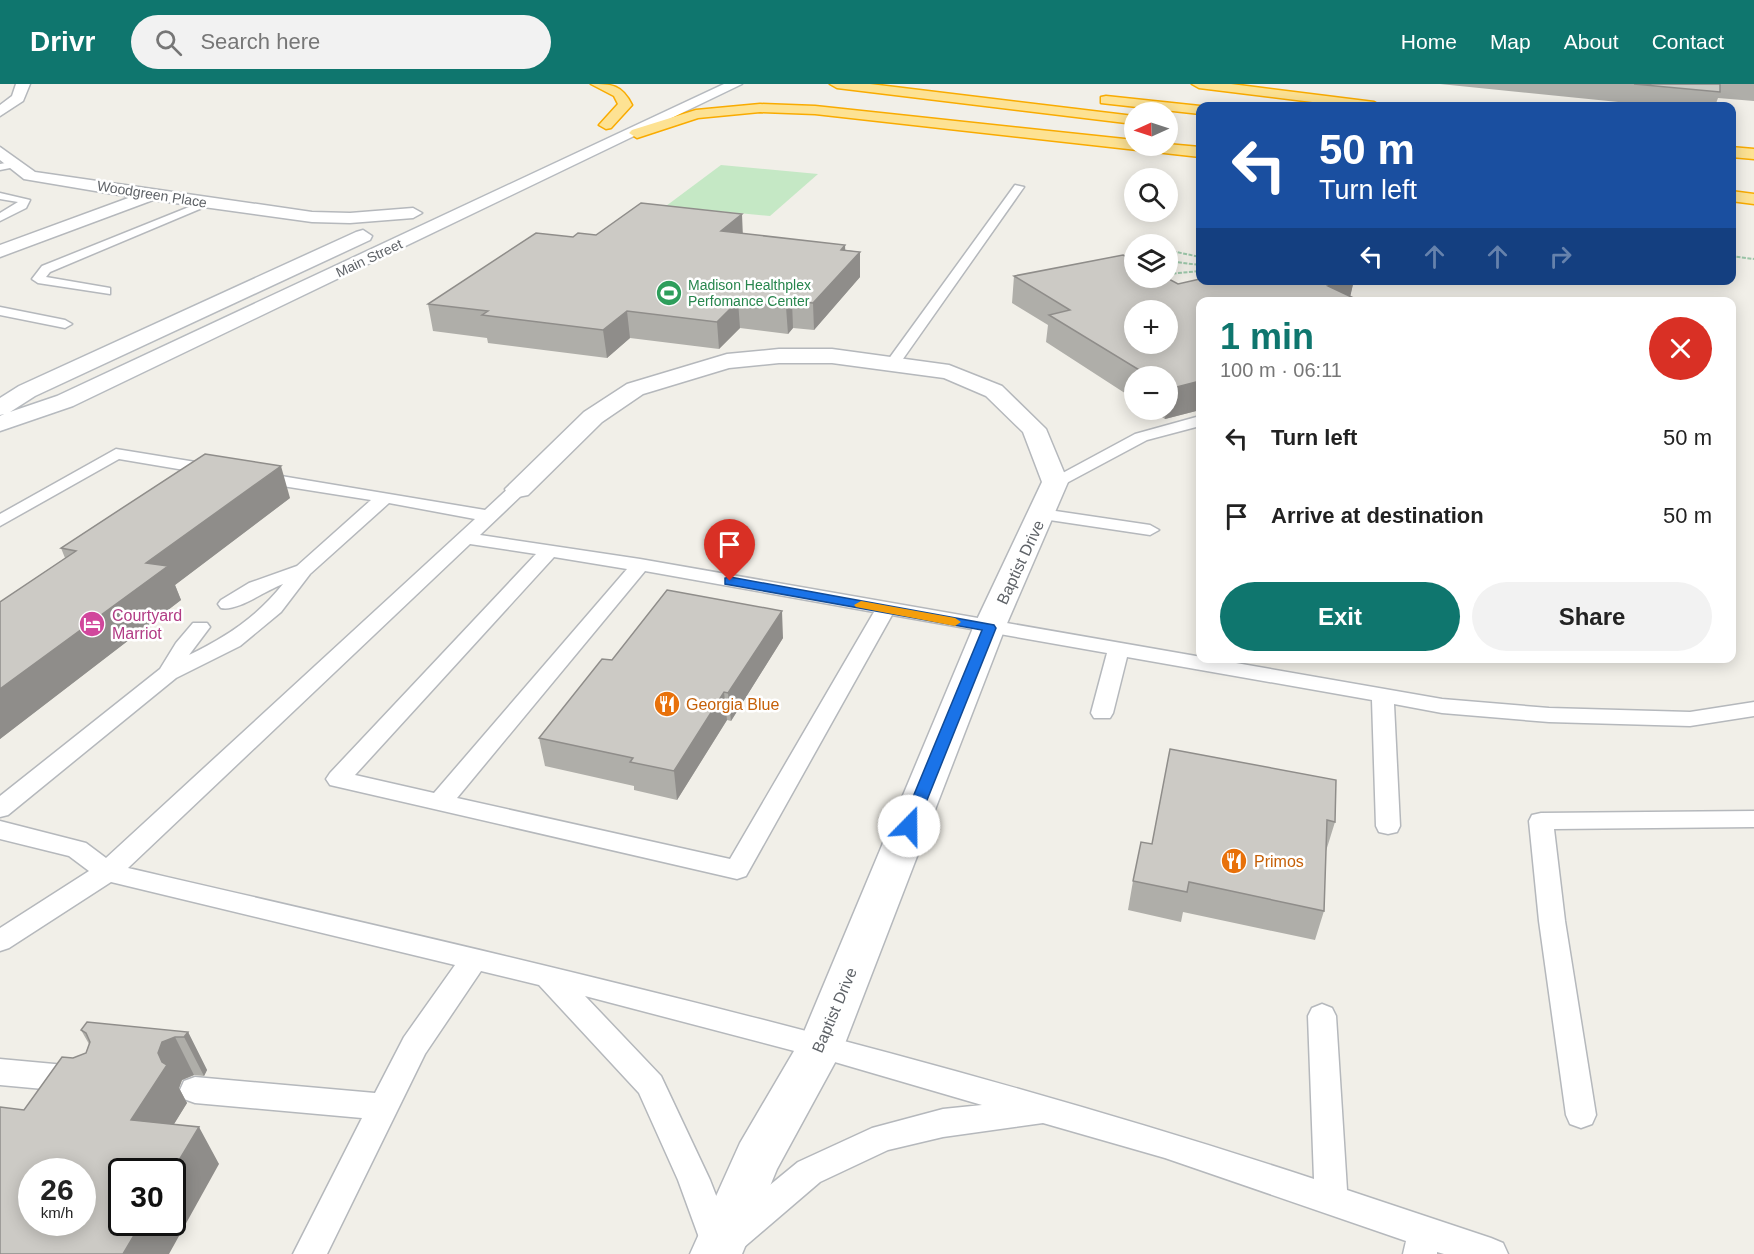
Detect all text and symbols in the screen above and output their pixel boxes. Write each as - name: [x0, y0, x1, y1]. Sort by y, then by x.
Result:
- search box: [131, 15, 551, 69]
- text: Drivr: [30, 26, 95, 57]
- icon: search: [152, 26, 185, 59]
- text: Search here: [200, 29, 320, 54]
- text: Home: [1401, 30, 1457, 53]
- text: Map: [1490, 30, 1531, 53]
- text: About: [1564, 30, 1619, 53]
- text: Contact: [1652, 30, 1724, 53]
- north arrow: [1124, 102, 1178, 156]
- map controls: [1124, 102, 1178, 420]
- icon: left: [1220, 126, 1298, 204]
- text: 50 m: [1319, 126, 1415, 173]
- button: search: [1124, 168, 1178, 222]
- text: Turn left: [1319, 175, 1417, 205]
- street label: Woodgreen Place: [96, 177, 208, 211]
- button: layers: [1124, 234, 1178, 288]
- street label: Main Street: [333, 236, 405, 280]
- icon: left: [1355, 240, 1388, 273]
- icon: ahead: [1418, 240, 1451, 273]
- icon: ahead: [1481, 240, 1514, 273]
- icon: right: [1544, 240, 1577, 273]
- place label: Madison Healthplex Perfomance Center: [688, 277, 811, 309]
- sports icon: Madison Healthplex Perfomance Center: [654, 278, 684, 308]
- button: +: [1124, 300, 1178, 354]
- text: 1 min: [1220, 316, 1314, 357]
- button: close: [1649, 317, 1712, 380]
- text: 100 m · 06:11: [1220, 359, 1342, 381]
- button: −: [1124, 366, 1178, 420]
- icon: left: [1220, 422, 1253, 455]
- text: Turn left: [1271, 425, 1357, 450]
- text: 50 m: [1663, 425, 1712, 450]
- icon: arrive: [1220, 500, 1253, 533]
- text: Arrive at destination: [1271, 503, 1484, 528]
- text: 50 m: [1663, 503, 1712, 528]
- street label: Baptist Drive: [994, 517, 1047, 607]
- pin: [704, 519, 755, 581]
- icon: arrive: [713, 528, 746, 561]
- button: Exit: [1220, 582, 1460, 651]
- button: Share: [1472, 582, 1712, 651]
- place label: Courtyard Marriot: [112, 607, 182, 642]
- hotel icon: Courtyard Marriot: [77, 609, 107, 639]
- restaurant icon: Georgia Blue: [652, 689, 682, 719]
- place label: Georgia Blue: [686, 696, 779, 713]
- position arrow: [877, 794, 941, 858]
- restaurant icon: Primos: [1219, 846, 1249, 876]
- place label: Primos: [1254, 853, 1304, 870]
- street label: Baptist Drive: [809, 965, 860, 1055]
- speed limit sign: 30: [108, 1158, 186, 1236]
- text: 26: [40, 1173, 74, 1206]
- text: km/h: [41, 1204, 73, 1221]

